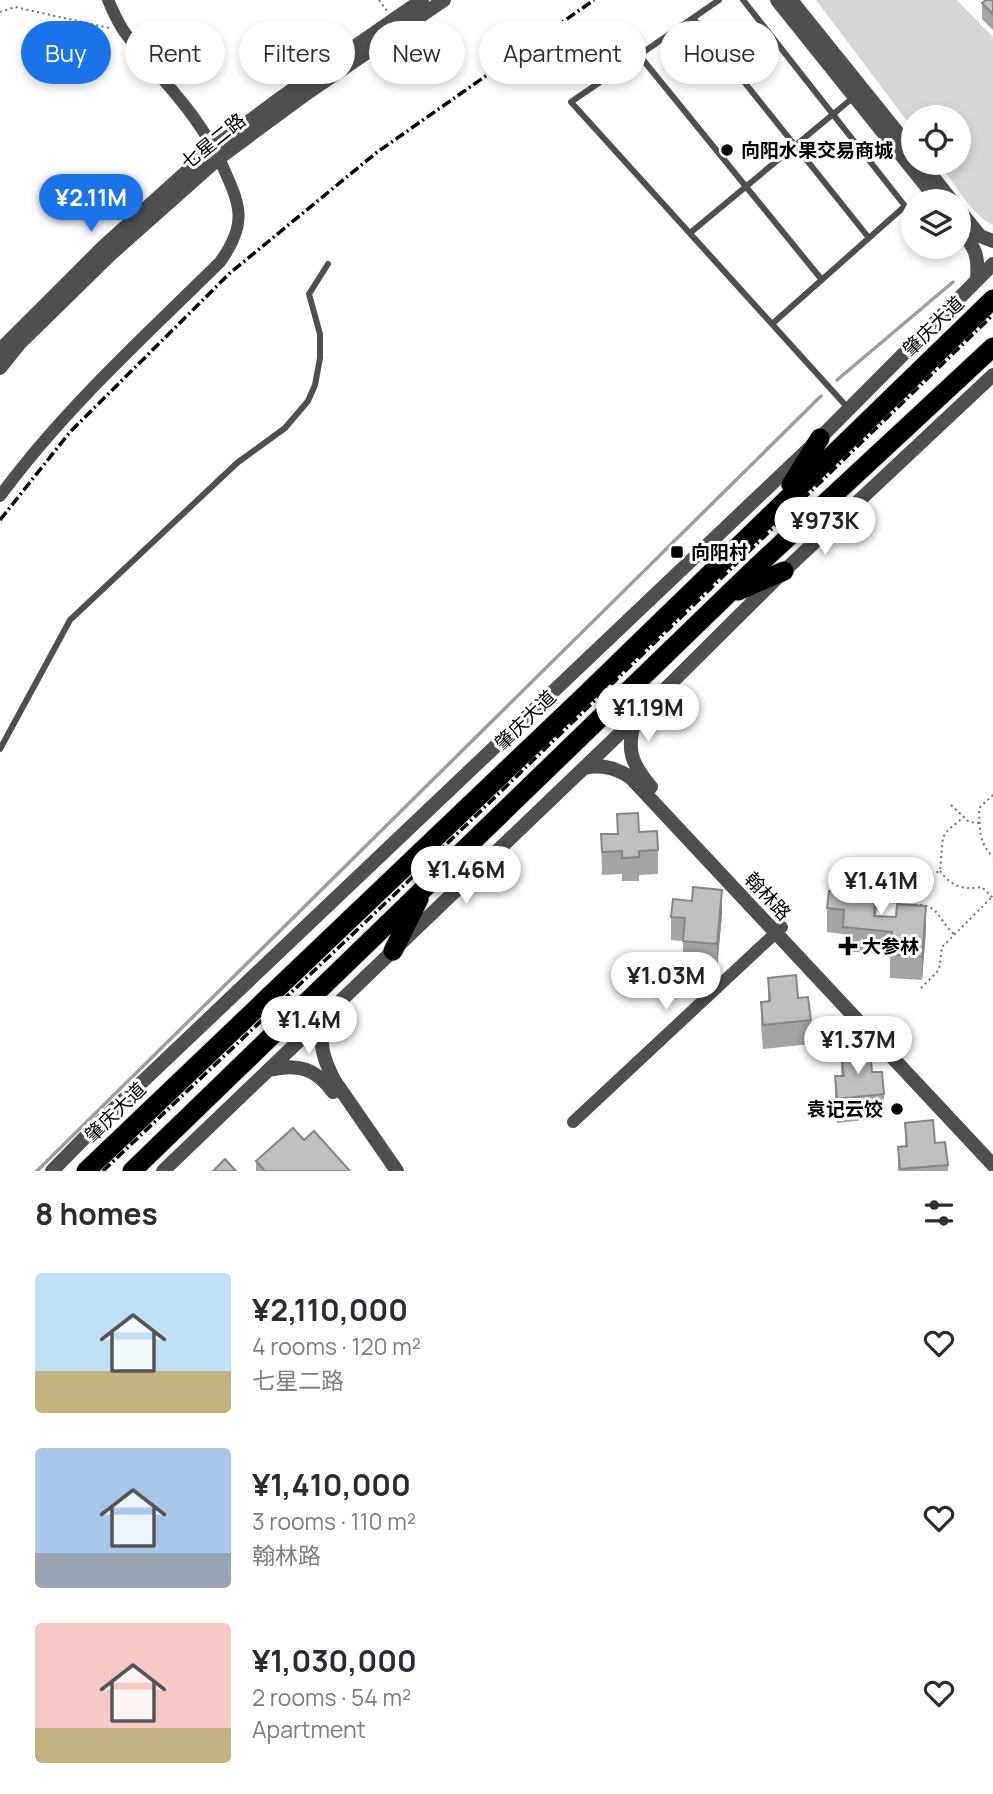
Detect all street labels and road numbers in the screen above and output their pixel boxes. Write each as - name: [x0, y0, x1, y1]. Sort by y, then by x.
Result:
- street label: 七星二路: [175, 107, 251, 175]
- street label: 肇庆大道: [897, 290, 969, 362]
- street label: 肇庆大道: [489, 684, 561, 756]
- street label: 翰林路: [739, 866, 797, 926]
- street label: 肇庆大道: [79, 1076, 151, 1148]

